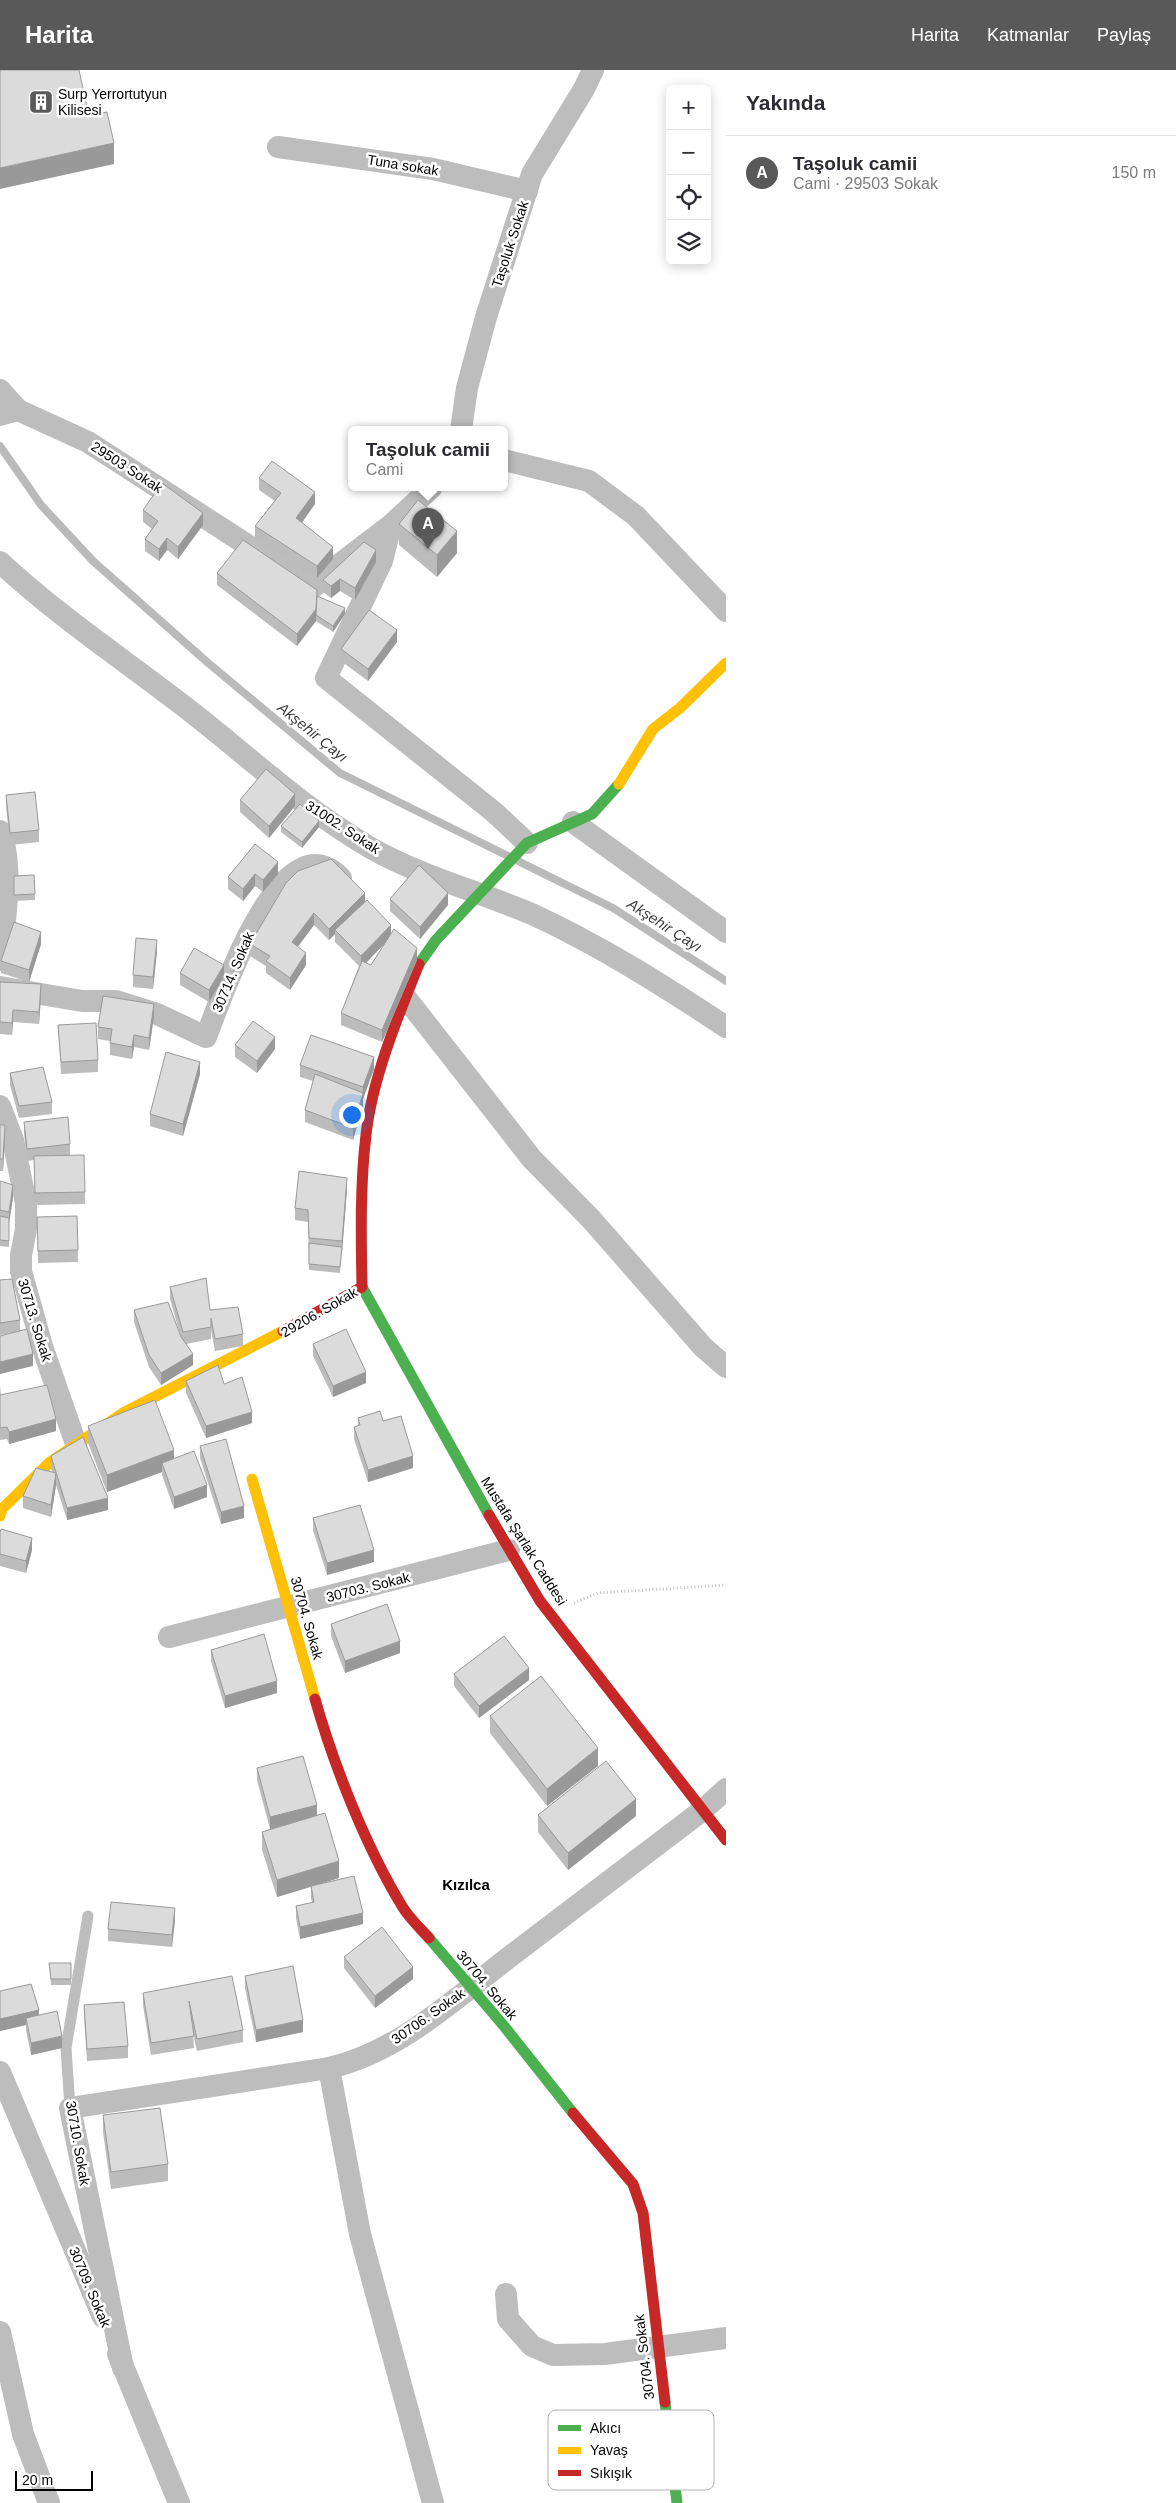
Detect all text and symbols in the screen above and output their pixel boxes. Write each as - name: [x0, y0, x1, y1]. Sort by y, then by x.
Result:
- text: Harita: [25, 21, 93, 48]
- text: Harita: [911, 25, 959, 45]
- text: Katmanlar: [987, 25, 1069, 45]
- text: Paylaş: [1097, 25, 1151, 45]
- map controls: [666, 85, 711, 265]
- button: +: [666, 85, 711, 130]
- place label: Surp Yerrortutyun Kilisesi: [58, 86, 167, 118]
- building icon: Surp Yerrortutyun Kilisesi: [28, 89, 54, 115]
- text: Yakında: [746, 91, 825, 114]
- button: −: [666, 130, 711, 175]
- street label: Tuna sokak: [366, 151, 441, 179]
- text: Taşoluk camii: [793, 153, 917, 174]
- text: A: [756, 164, 768, 181]
- text: 150 m: [1112, 164, 1156, 181]
- button: locate: [666, 175, 711, 220]
- text: Cami · 29503 Sokak: [793, 175, 938, 192]
- street label: Taşoluk Sokak: [488, 198, 532, 289]
- button: layers: [666, 220, 711, 265]
- popup: [348, 426, 508, 491]
- street label: 29503 Sokak: [88, 438, 166, 497]
- text: Taşoluk camii: [366, 439, 490, 460]
- text: Cami: [366, 461, 403, 478]
- pin: A: [412, 508, 444, 549]
- water label: Akşehir Çayı: [274, 698, 351, 765]
- street label: 31002. Sokak: [303, 797, 384, 858]
- water label: Akşehir Çayı: [624, 894, 705, 955]
- street label: 30714. Sokak: [209, 929, 257, 1015]
- your location: [339, 1102, 365, 1128]
- street label: 30713. Sokak: [15, 1277, 55, 1364]
- street label: 29206. Sokak: [278, 1283, 361, 1340]
- street label: Mustafa Şarlak Caddesi: [478, 1474, 570, 1608]
- street label: 30703. Sokak: [325, 1569, 412, 1605]
- street label: 30704. Sokak: [288, 1575, 327, 1662]
- district label: Kızılca: [442, 1876, 490, 1893]
- street label: 30704. Sokak: [453, 1947, 521, 2024]
- street label: 30706. Sokak: [388, 1984, 468, 2047]
- street label: 30710. Sokak: [63, 2099, 93, 2188]
- street label: 30709. Sokak: [66, 2244, 114, 2330]
- street label: 30704. Sokak: [631, 2313, 657, 2400]
- legend: [548, 2410, 714, 2490]
- text: Akıcı: [590, 2420, 621, 2436]
- text: Yavaş: [590, 2442, 628, 2458]
- text: Sıkışık: [590, 2465, 633, 2481]
- scale bar: [15, 2468, 92, 2491]
- text: 20 m: [22, 2472, 53, 2488]

